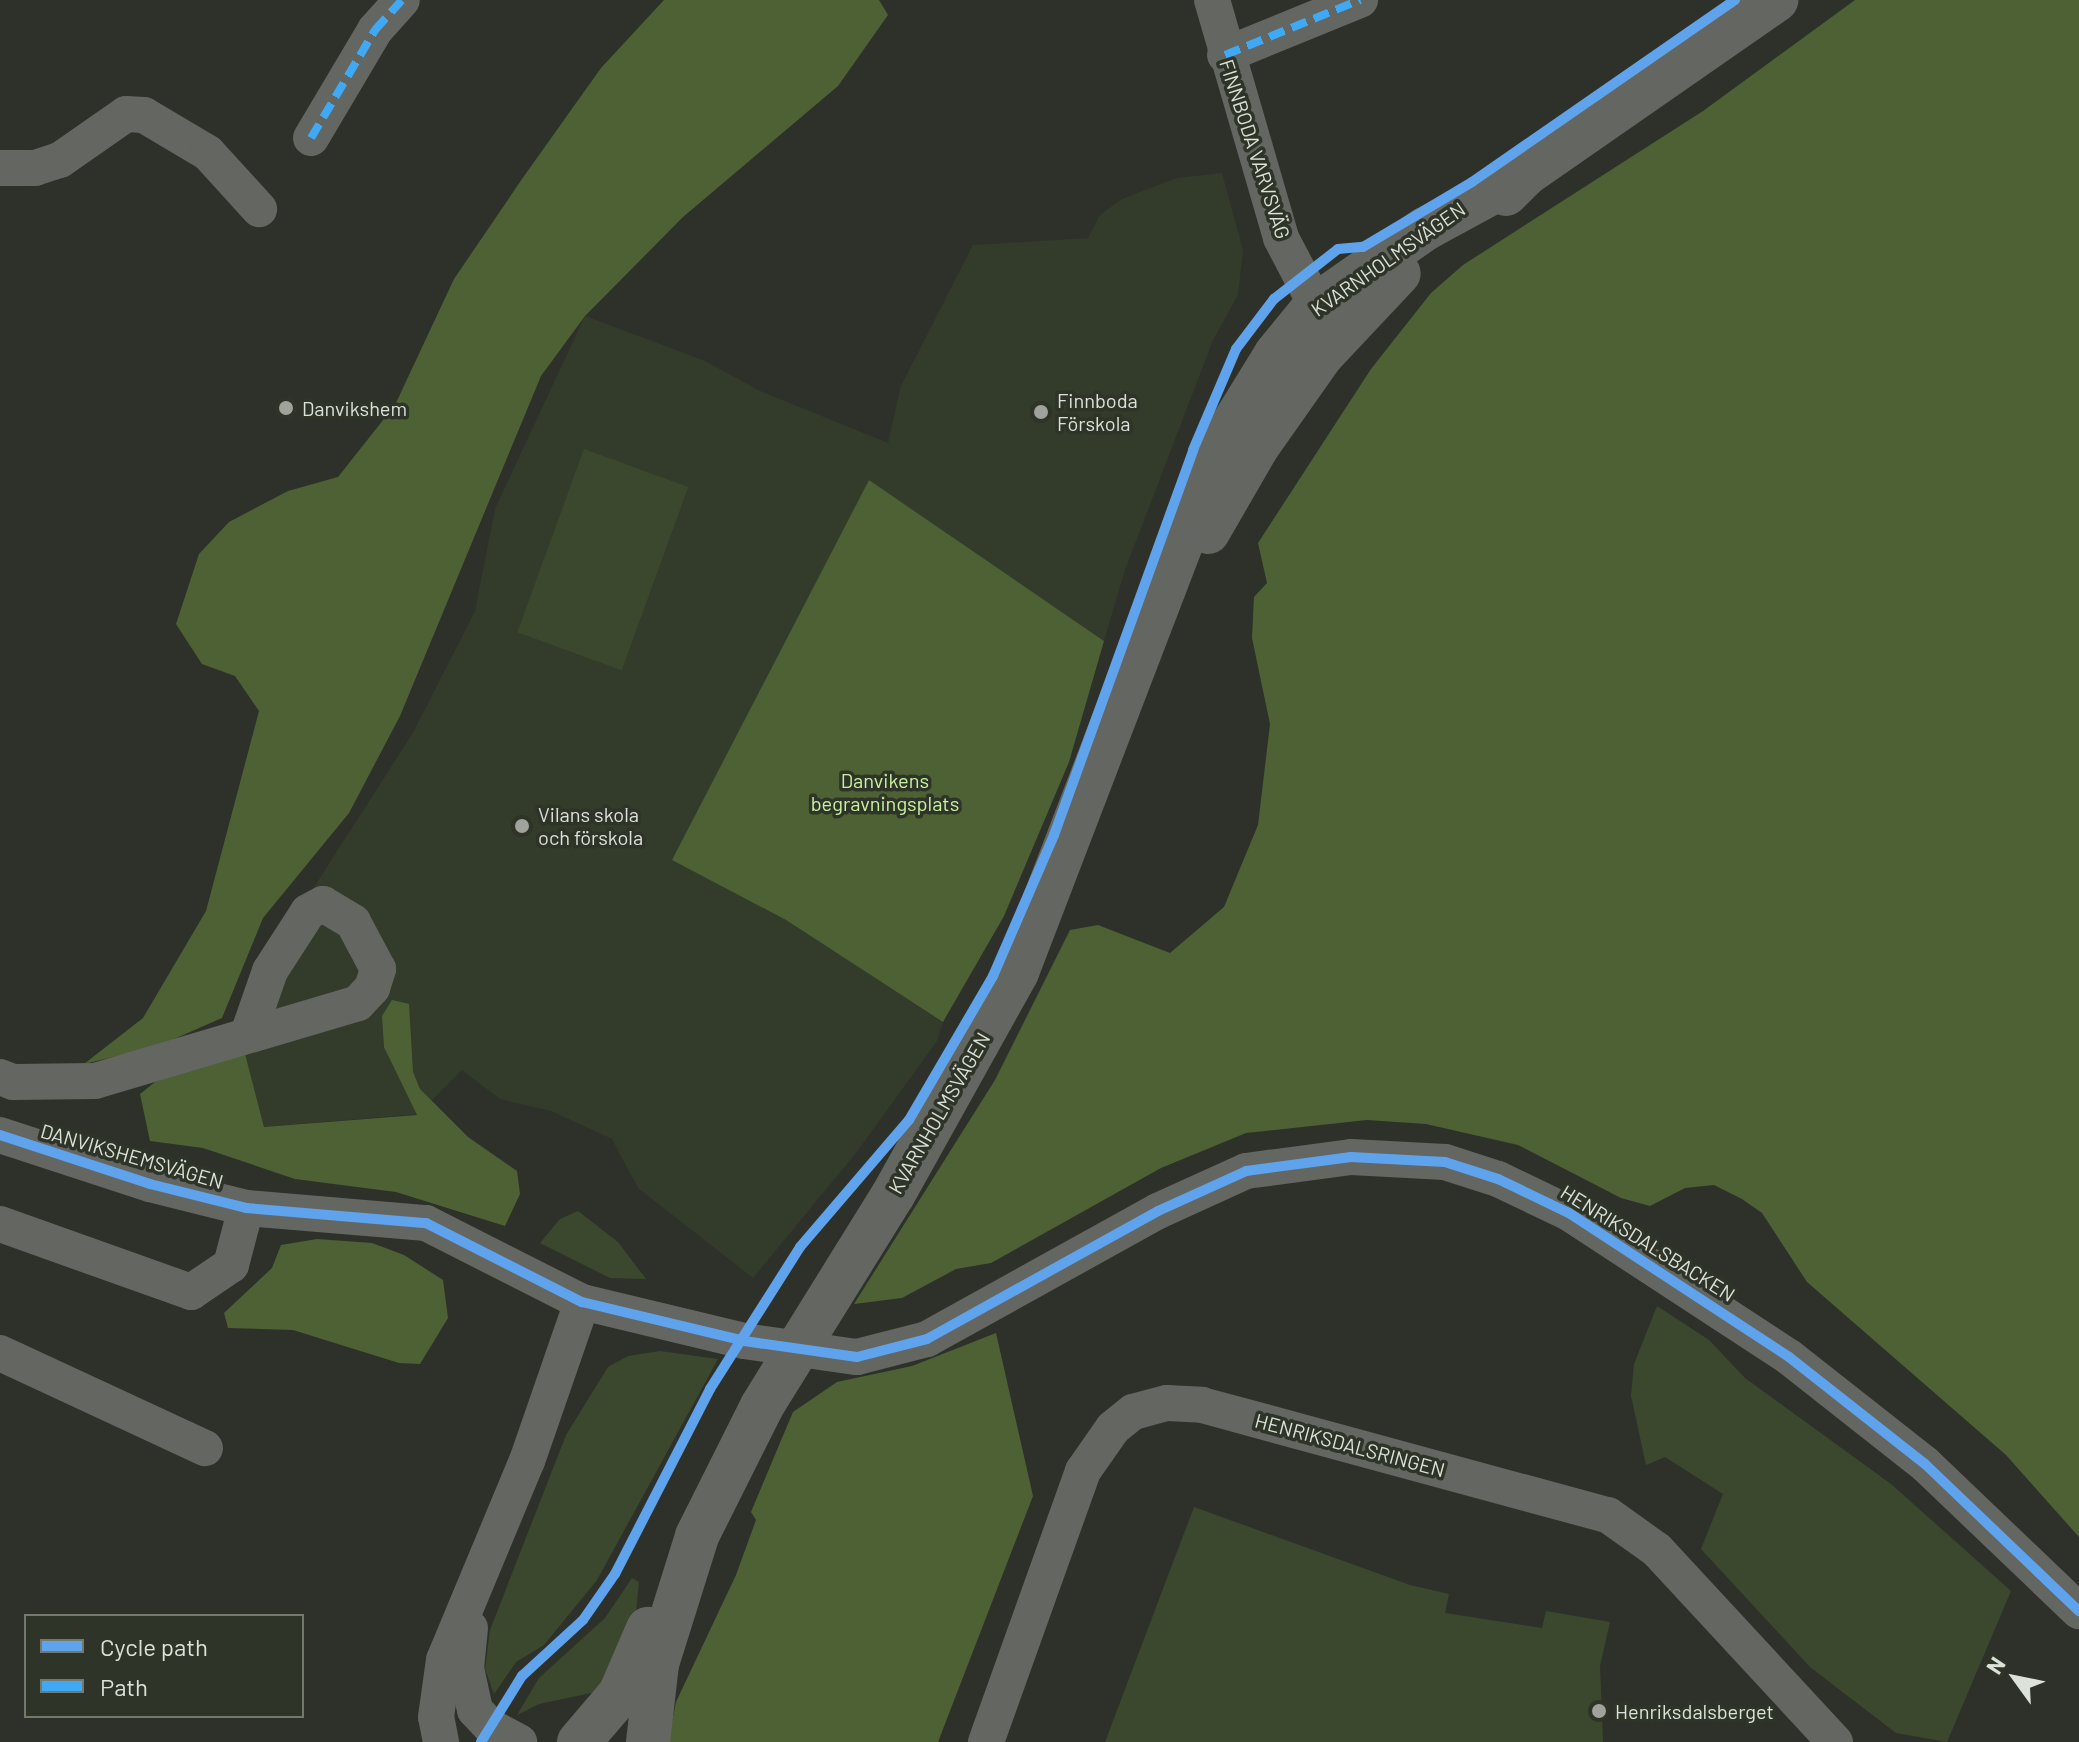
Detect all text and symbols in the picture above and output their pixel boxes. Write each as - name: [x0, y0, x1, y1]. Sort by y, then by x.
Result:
- street label: FINNBODA VARVSVÄG: [1215, 56, 1295, 242]
- street label: KVARNHOLMSVÄGEN: [1306, 197, 1470, 321]
- place label: Finnboda Förskola: [1057, 388, 1138, 435]
- place label: Danvikshem: [302, 396, 407, 420]
- marker: Danvikshem: [277, 399, 295, 417]
- marker: Finnboda Förskola: [1032, 403, 1050, 421]
- park label: Danvikens begravningsplats: [811, 769, 959, 816]
- place label: Vilans skola och förskola: [538, 802, 643, 849]
- marker: Vilans skola och förskola: [513, 817, 531, 835]
- street label: KVARNHOLMSVÄGEN: [883, 1028, 995, 1198]
- street label: DANVIKSHEMSVÄGEN: [38, 1118, 226, 1194]
- street label: HENRIKSDALSBACKEN: [1556, 1180, 1740, 1306]
- street label: HENRIKSDALSRINGEN: [1252, 1408, 1448, 1482]
- legend: [24, 1614, 304, 1718]
- text: Cycle path: [100, 1632, 208, 1661]
- north arrow: [1975, 1638, 2055, 1718]
- text: N: [1980, 1652, 2010, 1678]
- text: Path: [100, 1672, 148, 1701]
- place label: Henriksdalsberget: [1615, 1699, 1774, 1723]
- marker: Henriksdalsberget: [1590, 1702, 1608, 1720]

